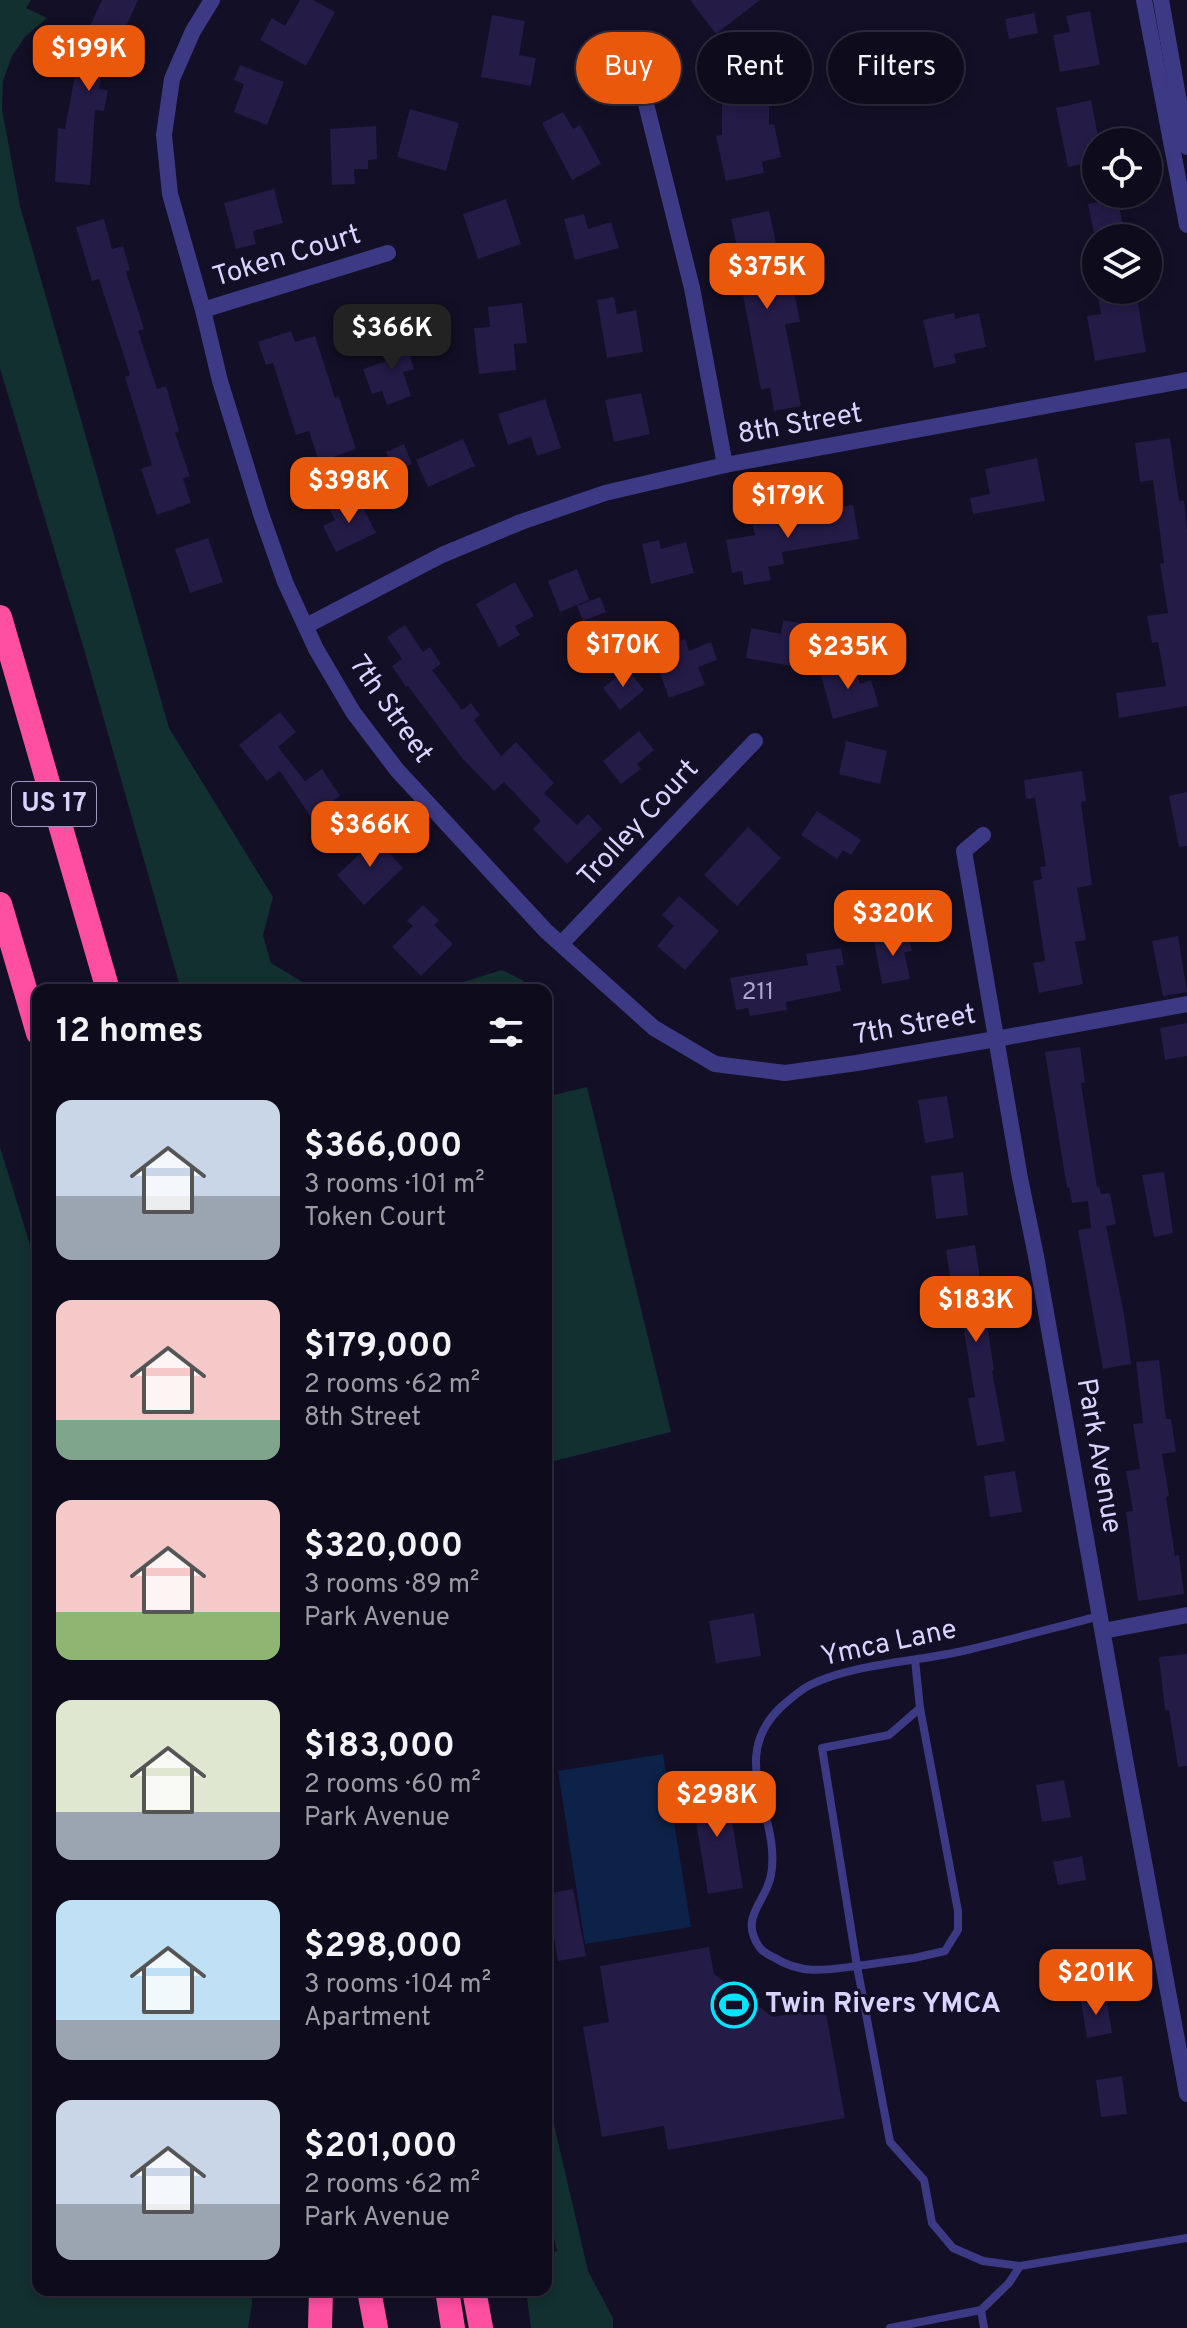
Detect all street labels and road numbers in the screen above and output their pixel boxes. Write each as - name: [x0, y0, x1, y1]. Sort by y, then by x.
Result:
- street label: Token Court: [209, 217, 365, 297]
- street label: 8th Street: [735, 396, 865, 454]
- street label: 7th Street: [340, 649, 440, 771]
- street label: Trolley Court: [571, 752, 707, 896]
- road number: US 17: [12, 782, 96, 826]
- street label: 7th Street: [851, 998, 979, 1054]
- street label: Park Avenue: [1067, 1376, 1129, 1536]
- street label: Ymca Lane: [818, 1612, 960, 1676]

